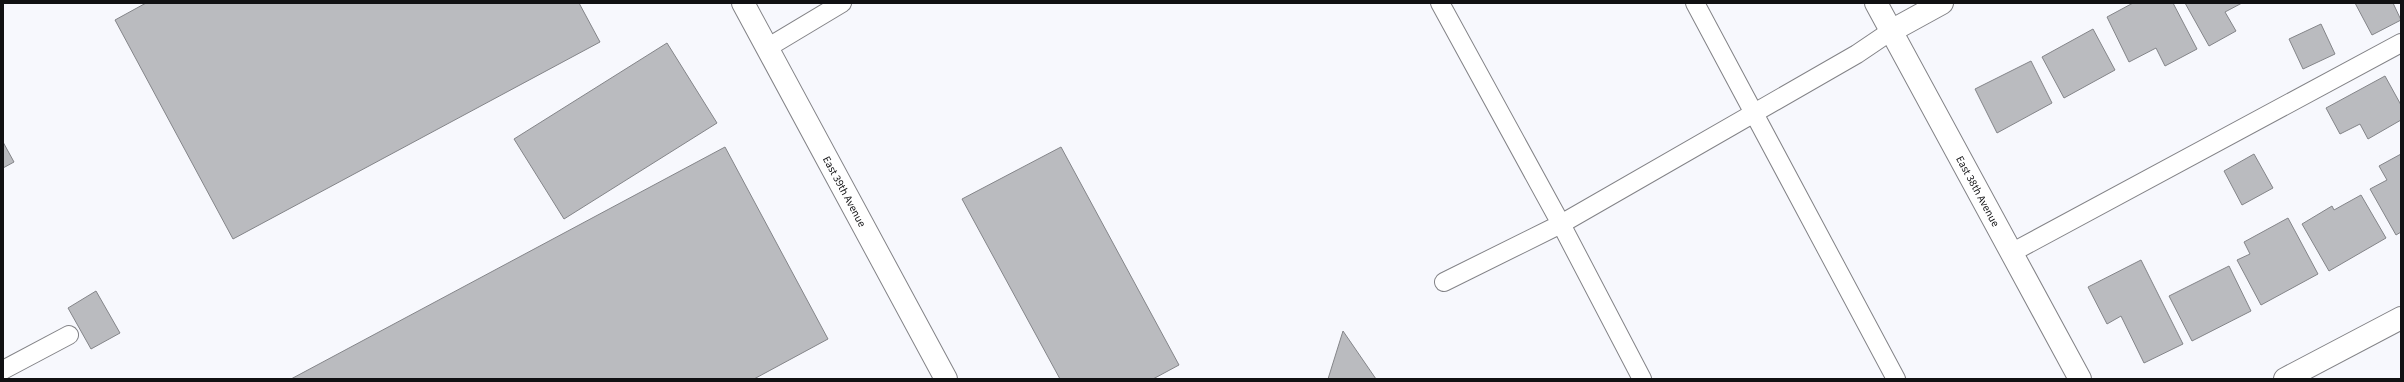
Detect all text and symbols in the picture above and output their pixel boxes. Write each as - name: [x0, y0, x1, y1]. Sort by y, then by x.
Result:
- street label: East 39th Avenue: [819, 153, 870, 230]
- street label: East 38th Avenue: [1952, 153, 2003, 230]

